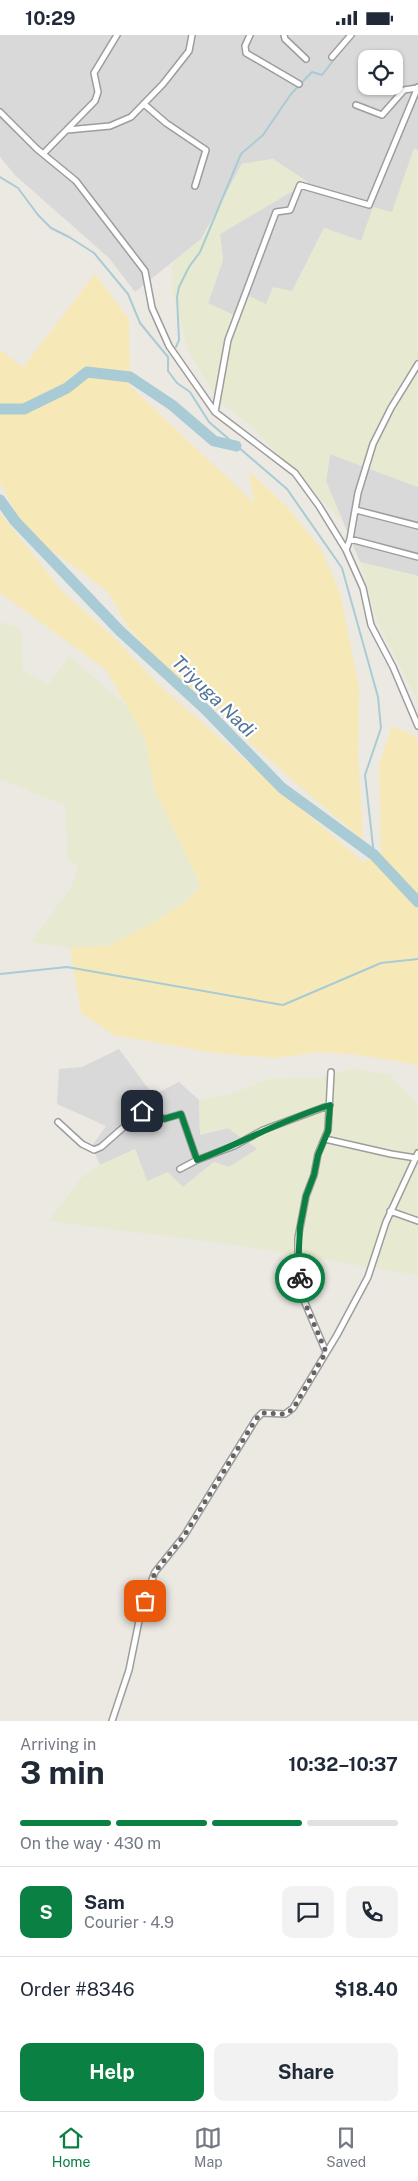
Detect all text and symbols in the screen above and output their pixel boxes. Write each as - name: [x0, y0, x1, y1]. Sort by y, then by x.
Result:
- text: 10:29: [25, 7, 75, 29]
- map controls: [358, 50, 403, 95]
- button: locate: [358, 50, 403, 95]
- water label: Triyuga Nadi: [168, 651, 261, 742]
- pin: [121, 1090, 163, 1132]
- icon: home: [128, 1097, 156, 1125]
- courier: [275, 1253, 325, 1303]
- icon: bike: [286, 1264, 314, 1292]
- pin: [124, 1580, 166, 1622]
- icon: bag: [131, 1587, 159, 1615]
- text: Arriving in: [20, 1735, 96, 1754]
- text: 10:32–10:37: [288, 1753, 398, 1775]
- text: 3 min: [20, 1754, 105, 1791]
- text: On the way · 430 m: [20, 1834, 161, 1853]
- button: chat: [282, 1886, 334, 1938]
- button: phone: [346, 1886, 398, 1938]
- text: Sam: [84, 1891, 125, 1913]
- text: S: [39, 1901, 53, 1923]
- text: Courier · 4.9: [84, 1913, 174, 1932]
- text: Order #8346: [20, 1978, 135, 2000]
- text: $18.40: [334, 1978, 398, 2000]
- button: Help: [20, 2043, 204, 2101]
- button: Share: [214, 2043, 398, 2101]
- tab: Home: [52, 2124, 90, 2170]
- tab: Map: [194, 2124, 222, 2170]
- tab: Saved: [326, 2124, 366, 2170]

